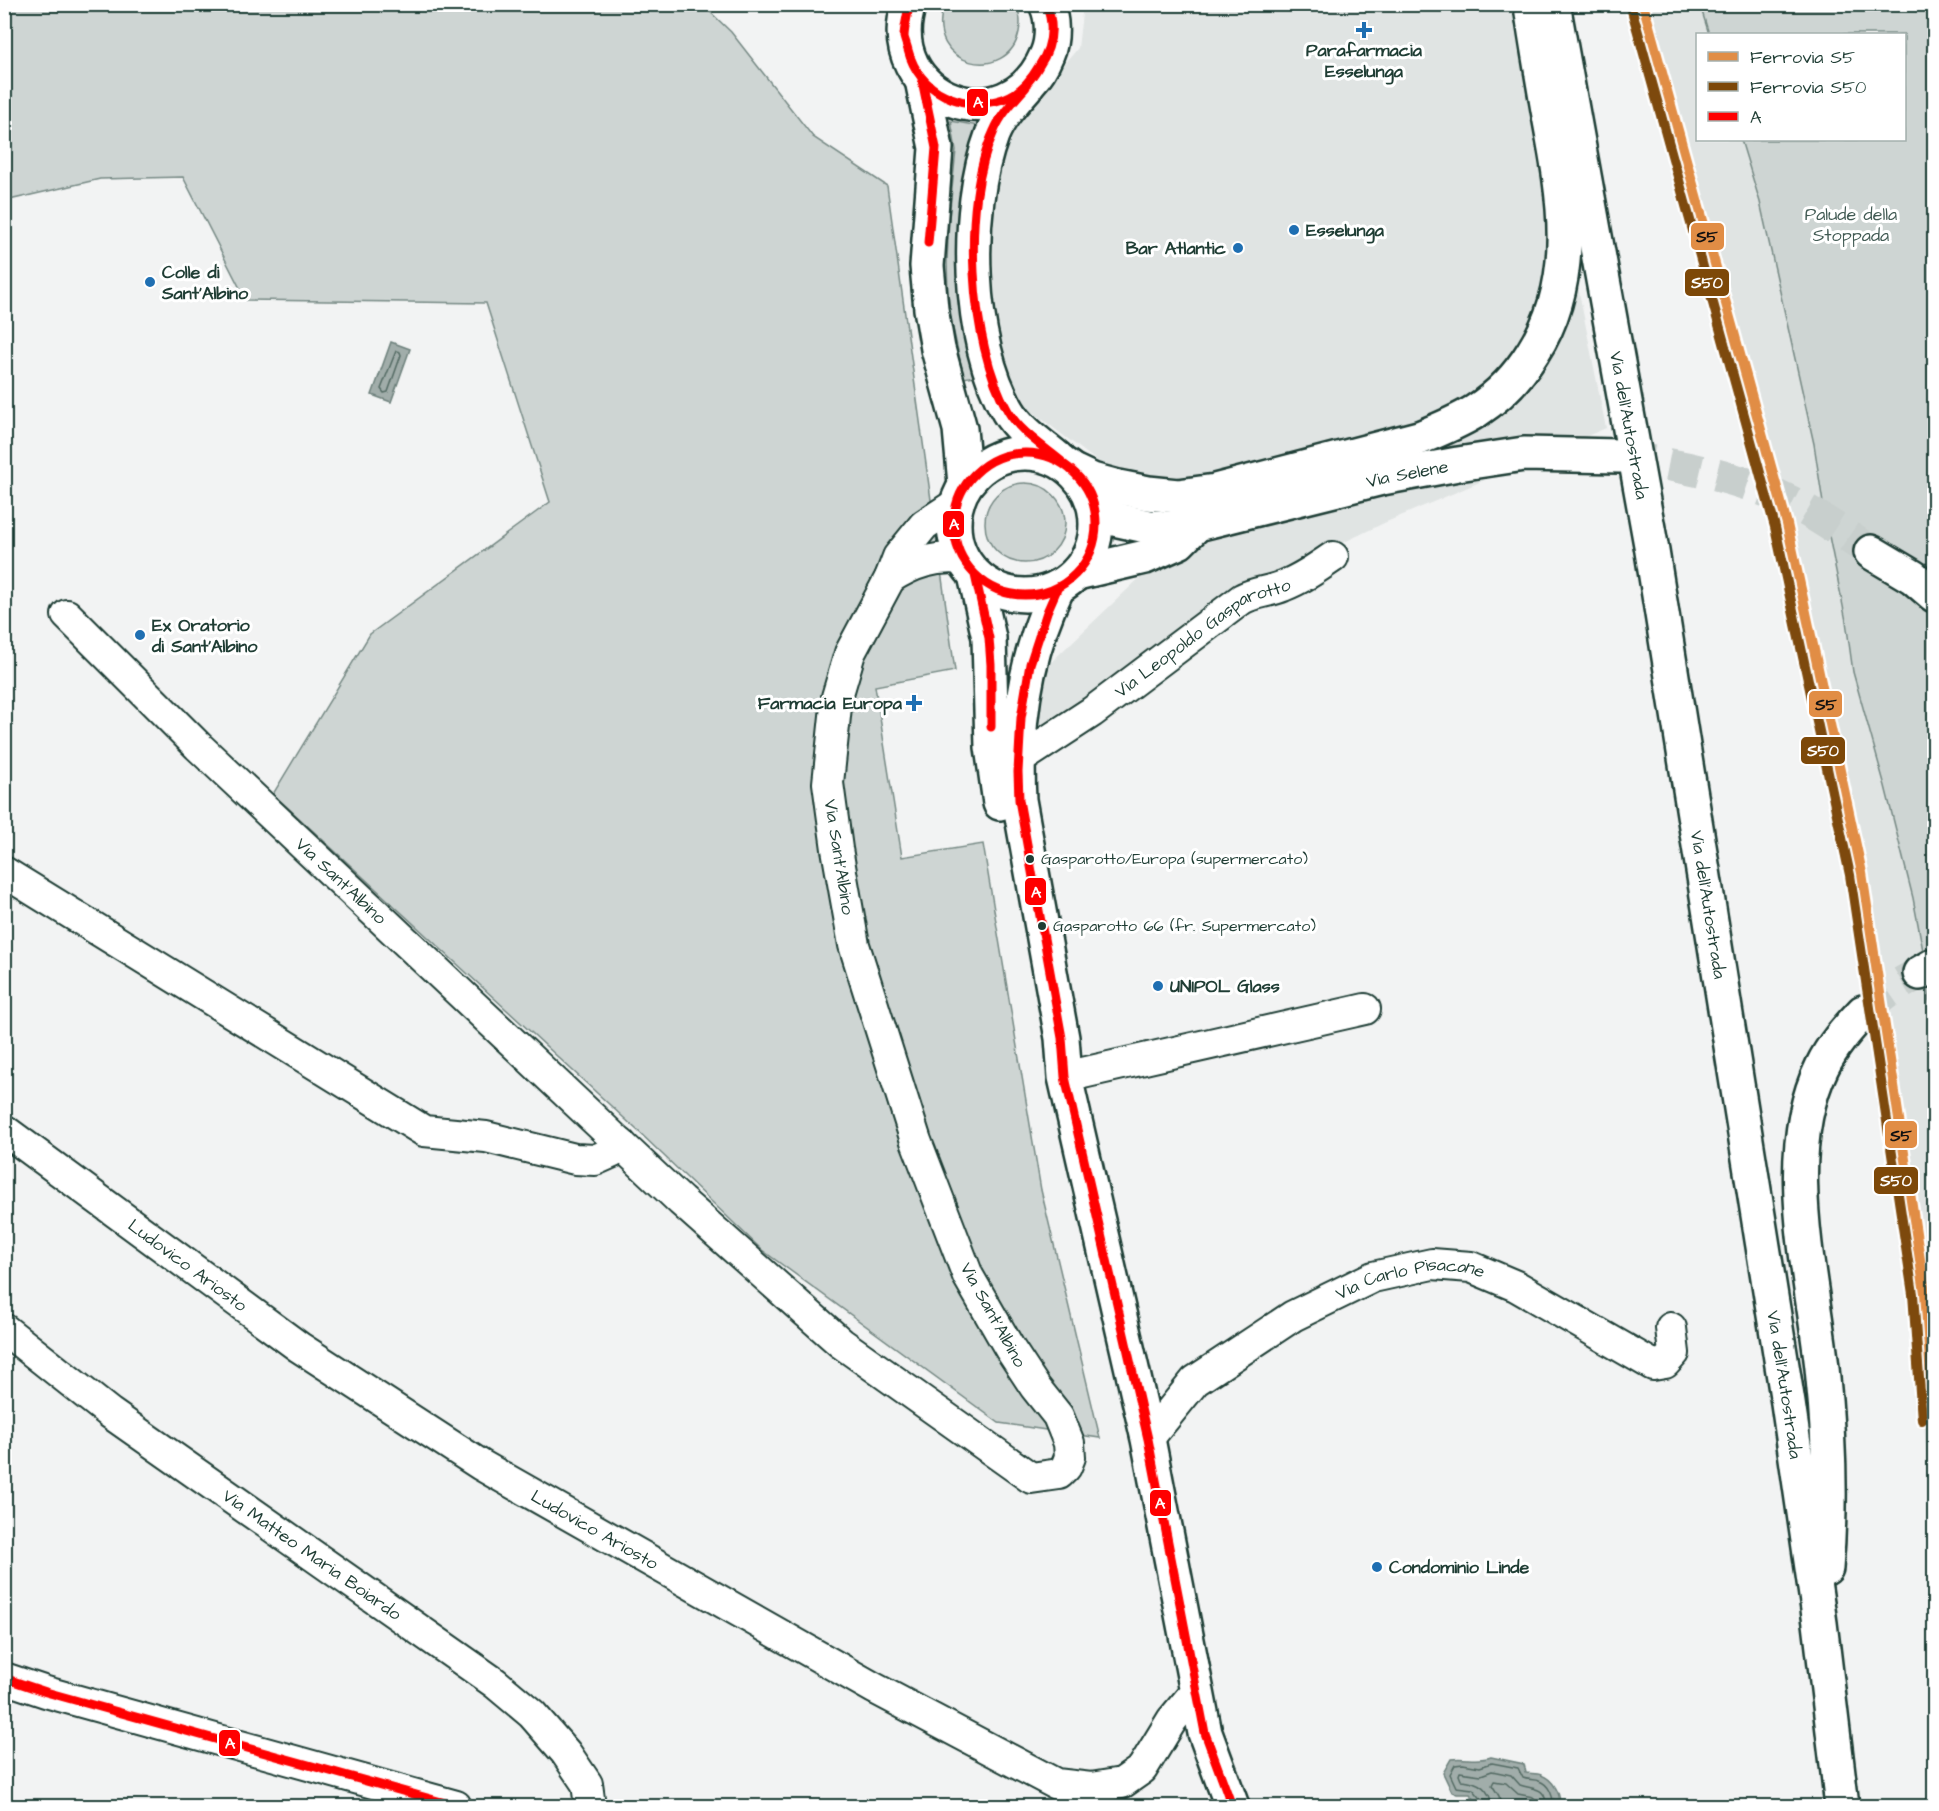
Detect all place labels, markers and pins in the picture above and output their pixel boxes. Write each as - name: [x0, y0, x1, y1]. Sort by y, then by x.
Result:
- marker: Parafarmacia Esselunga: [1357, 23, 1371, 37]
- place label: Parafarmacia Esselunga: [1306, 38, 1423, 85]
- place label: Esselunga: [1306, 218, 1385, 244]
- marker: Esselunga: [1287, 223, 1301, 237]
- place label: Bar Atlantic: [1126, 236, 1227, 261]
- marker: Bar Atlantic: [1231, 241, 1245, 255]
- place label: Colle di Sant'Albino: [161, 260, 249, 306]
- marker: Colle di Sant'Albino: [143, 275, 157, 289]
- place label: Ex Oratorio di Sant'Albino: [151, 613, 258, 659]
- marker: Ex Oratorio di Sant'Albino: [133, 628, 147, 642]
- place label: Farmacia Europa: [758, 691, 903, 716]
- marker: Farmacia Europa: [907, 696, 921, 710]
- place label: Gasparotto/Europa (supermercato): [1041, 848, 1308, 870]
- marker: Gasparotto/Europa (supermercato): [1024, 853, 1036, 865]
- place label: Gasparotto 66 (fr. Supermercato): [1053, 915, 1316, 937]
- marker: Gasparotto 66 (fr. Supermercato): [1036, 920, 1048, 932]
- place label: UNIPOL Glass: [1170, 974, 1280, 999]
- marker: UNIPOL Glass: [1151, 979, 1165, 993]
- place label: Condominio Linde: [1389, 1555, 1529, 1580]
- marker: Condominio Linde: [1370, 1560, 1384, 1574]

